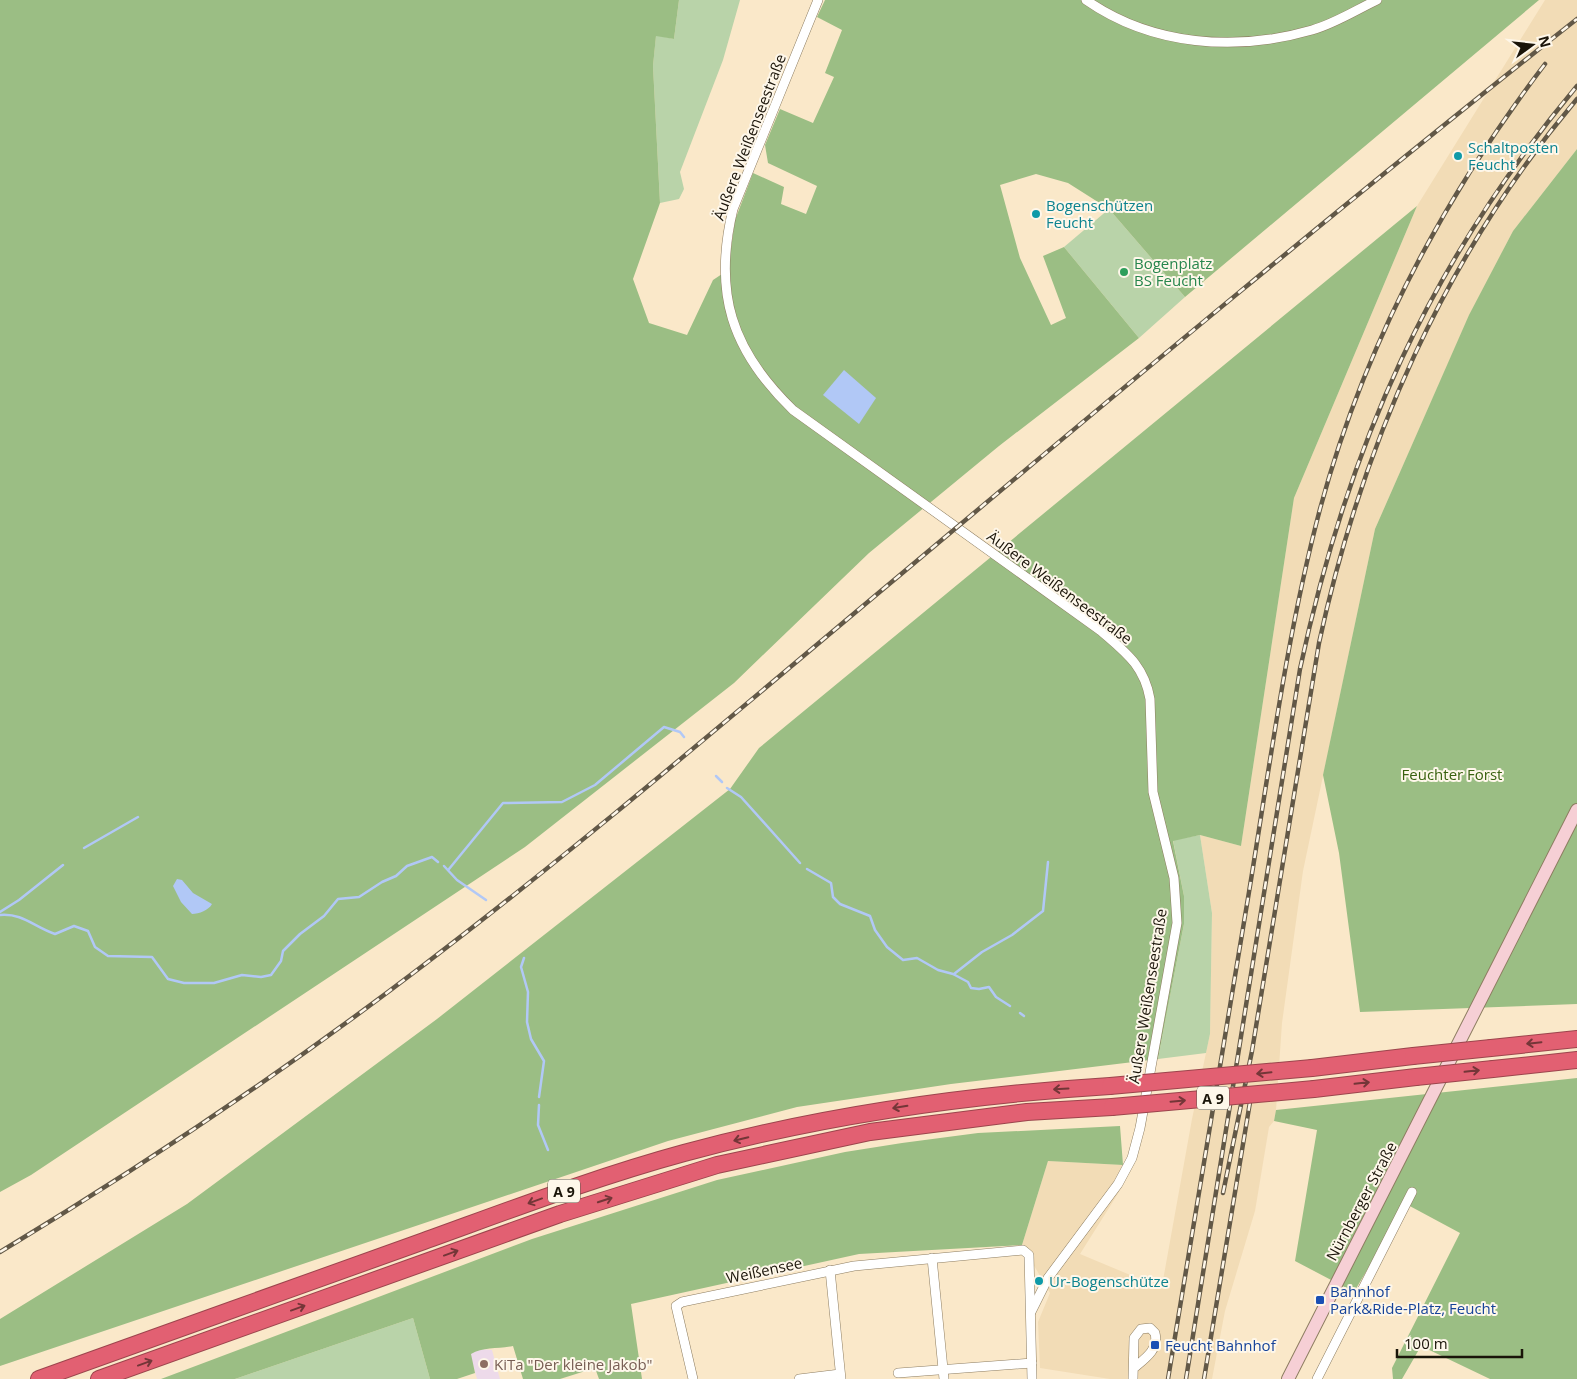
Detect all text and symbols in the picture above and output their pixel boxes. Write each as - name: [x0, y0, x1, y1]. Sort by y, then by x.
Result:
- north arrow: [1507, 20, 1557, 70]
- text: N: [1534, 34, 1556, 49]
- street label: Äußere Weißenseestraße: [708, 51, 790, 223]
- place label: Schaltposten Feucht: [1468, 137, 1558, 174]
- marker: Schaltposten Feucht: [1452, 150, 1464, 162]
- place label: Bogenschützen Feucht: [1046, 195, 1153, 232]
- marker: Bogenschützen Feucht: [1030, 208, 1042, 220]
- place label: Bogenplatz BS Feucht: [1134, 253, 1212, 290]
- marker: Bogenplatz BS Feucht: [1118, 266, 1130, 278]
- street label: Äußere Weißenseestraße: [983, 526, 1137, 648]
- park label: Feuchter Forst: [1402, 764, 1502, 784]
- street label: Äußere Weißenseestraße: [1123, 907, 1171, 1085]
- one-way arrow: [1526, 1038, 1542, 1048]
- one-way arrow: [1463, 1066, 1479, 1076]
- one-way arrow: [1256, 1068, 1272, 1078]
- one-way arrow: [1354, 1078, 1370, 1088]
- one-way arrow: [1053, 1084, 1069, 1093]
- road number: A 9: [1197, 1086, 1229, 1110]
- one-way arrow: [1169, 1096, 1185, 1106]
- one-way arrow: [892, 1102, 908, 1112]
- one-way arrow: [733, 1135, 749, 1144]
- street label: Nürnberger Straße: [1321, 1138, 1401, 1264]
- road number: A 9: [548, 1180, 580, 1202]
- one-way arrow: [597, 1195, 612, 1204]
- one-way arrow: [528, 1197, 543, 1206]
- one-way arrow: [443, 1248, 459, 1257]
- street label: Weißensee: [724, 1252, 804, 1288]
- place label: Ur-Bogenschütze: [1049, 1271, 1169, 1291]
- marker: Ur-Bogenschütze: [1033, 1275, 1045, 1287]
- place label: Bahnhof Park&Ride-Platz, Feucht: [1330, 1281, 1496, 1318]
- marker: Bahnhof Park&Ride-Platz, Feucht: [1314, 1294, 1326, 1306]
- one-way arrow: [290, 1303, 306, 1312]
- scale bar: [1397, 1326, 1522, 1358]
- text: 100 m: [1404, 1333, 1448, 1353]
- place label: Feucht Bahnhof: [1165, 1335, 1277, 1355]
- marker: Feucht Bahnhof: [1149, 1339, 1161, 1351]
- place label: KiTa "Der kleine Jakob": [494, 1354, 653, 1374]
- one-way arrow: [137, 1358, 153, 1367]
- marker: KiTa "Der kleine Jakob": [478, 1358, 490, 1370]

